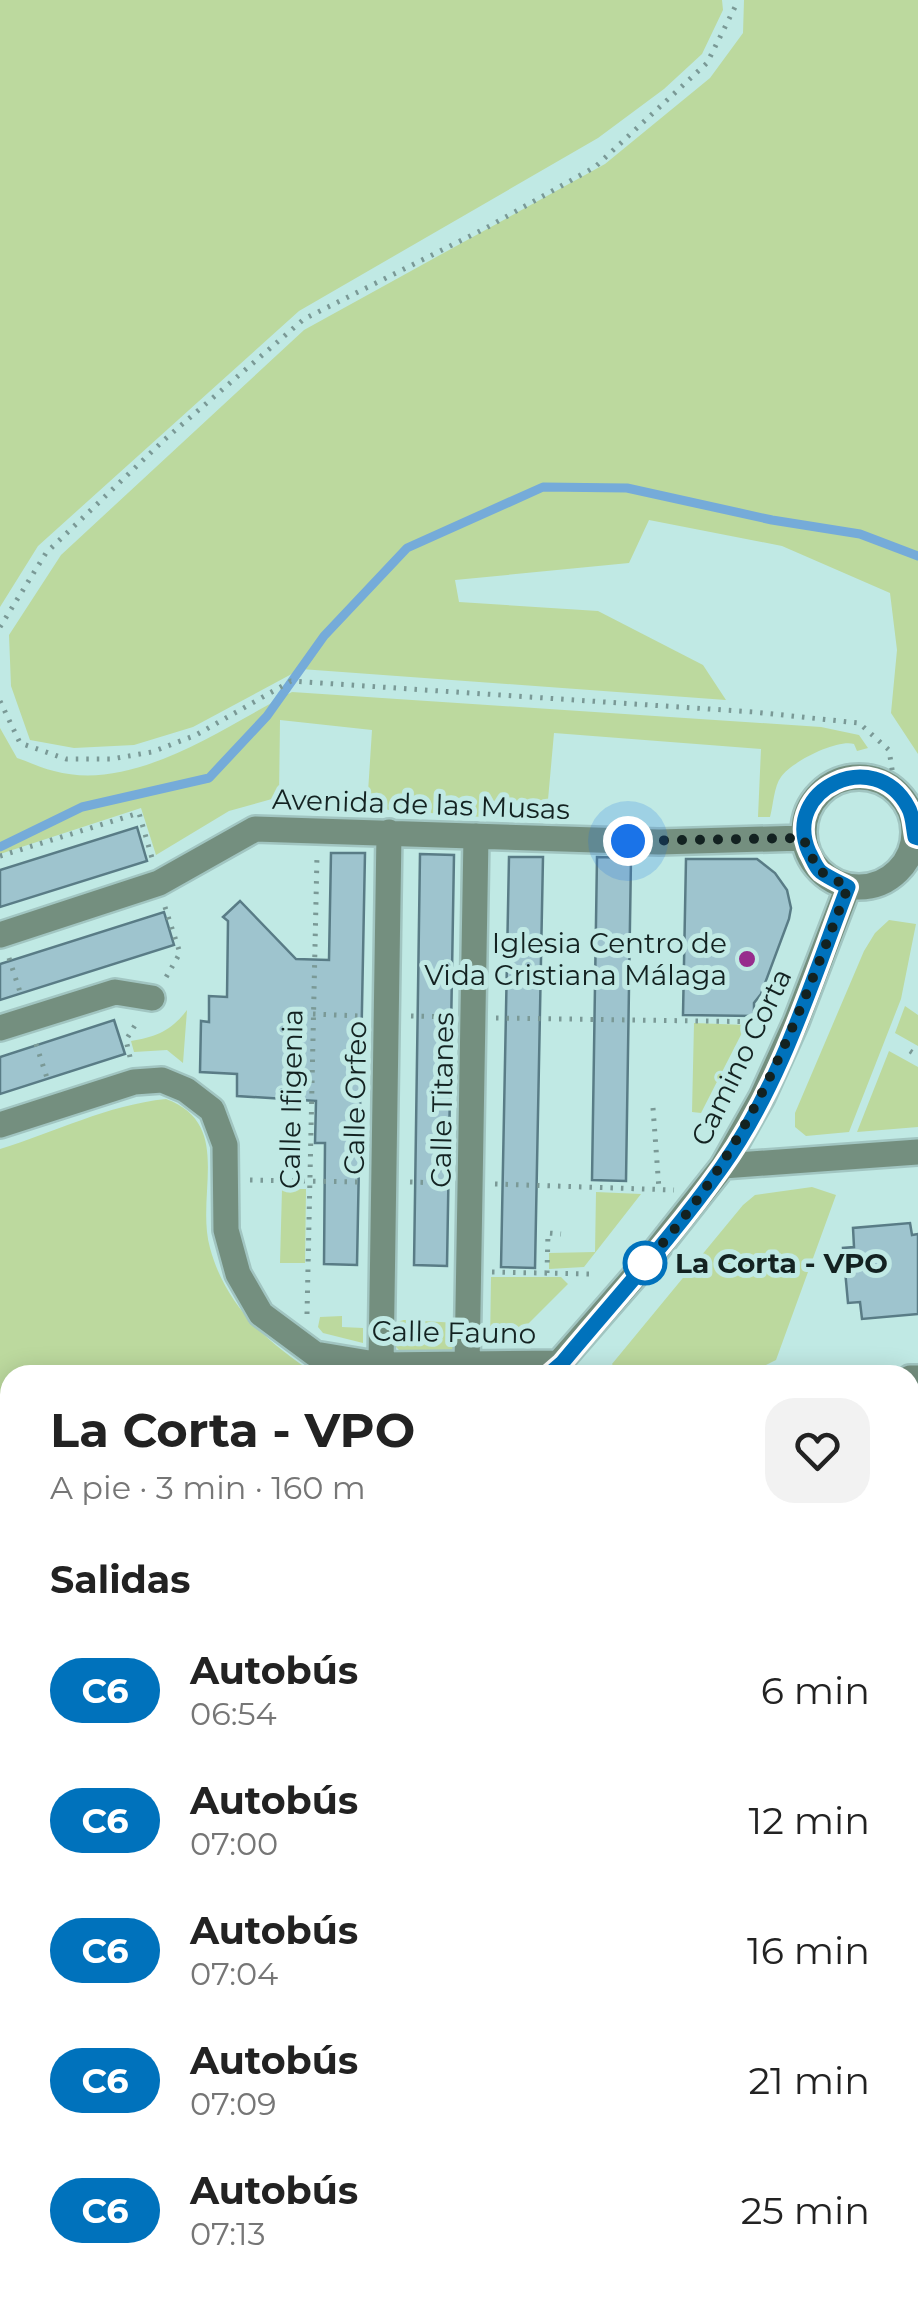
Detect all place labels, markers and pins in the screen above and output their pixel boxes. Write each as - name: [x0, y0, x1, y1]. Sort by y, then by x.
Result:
- place label: Iglesia Centro de Vida Cristiana Málaga: [424, 926, 727, 992]
- marker: Iglesia Centro de Vida Cristiana Málaga: [736, 948, 758, 970]
- marker: La Corta - VPO: [624, 1242, 666, 1284]
- place label: La Corta - VPO: [675, 1246, 888, 1280]

